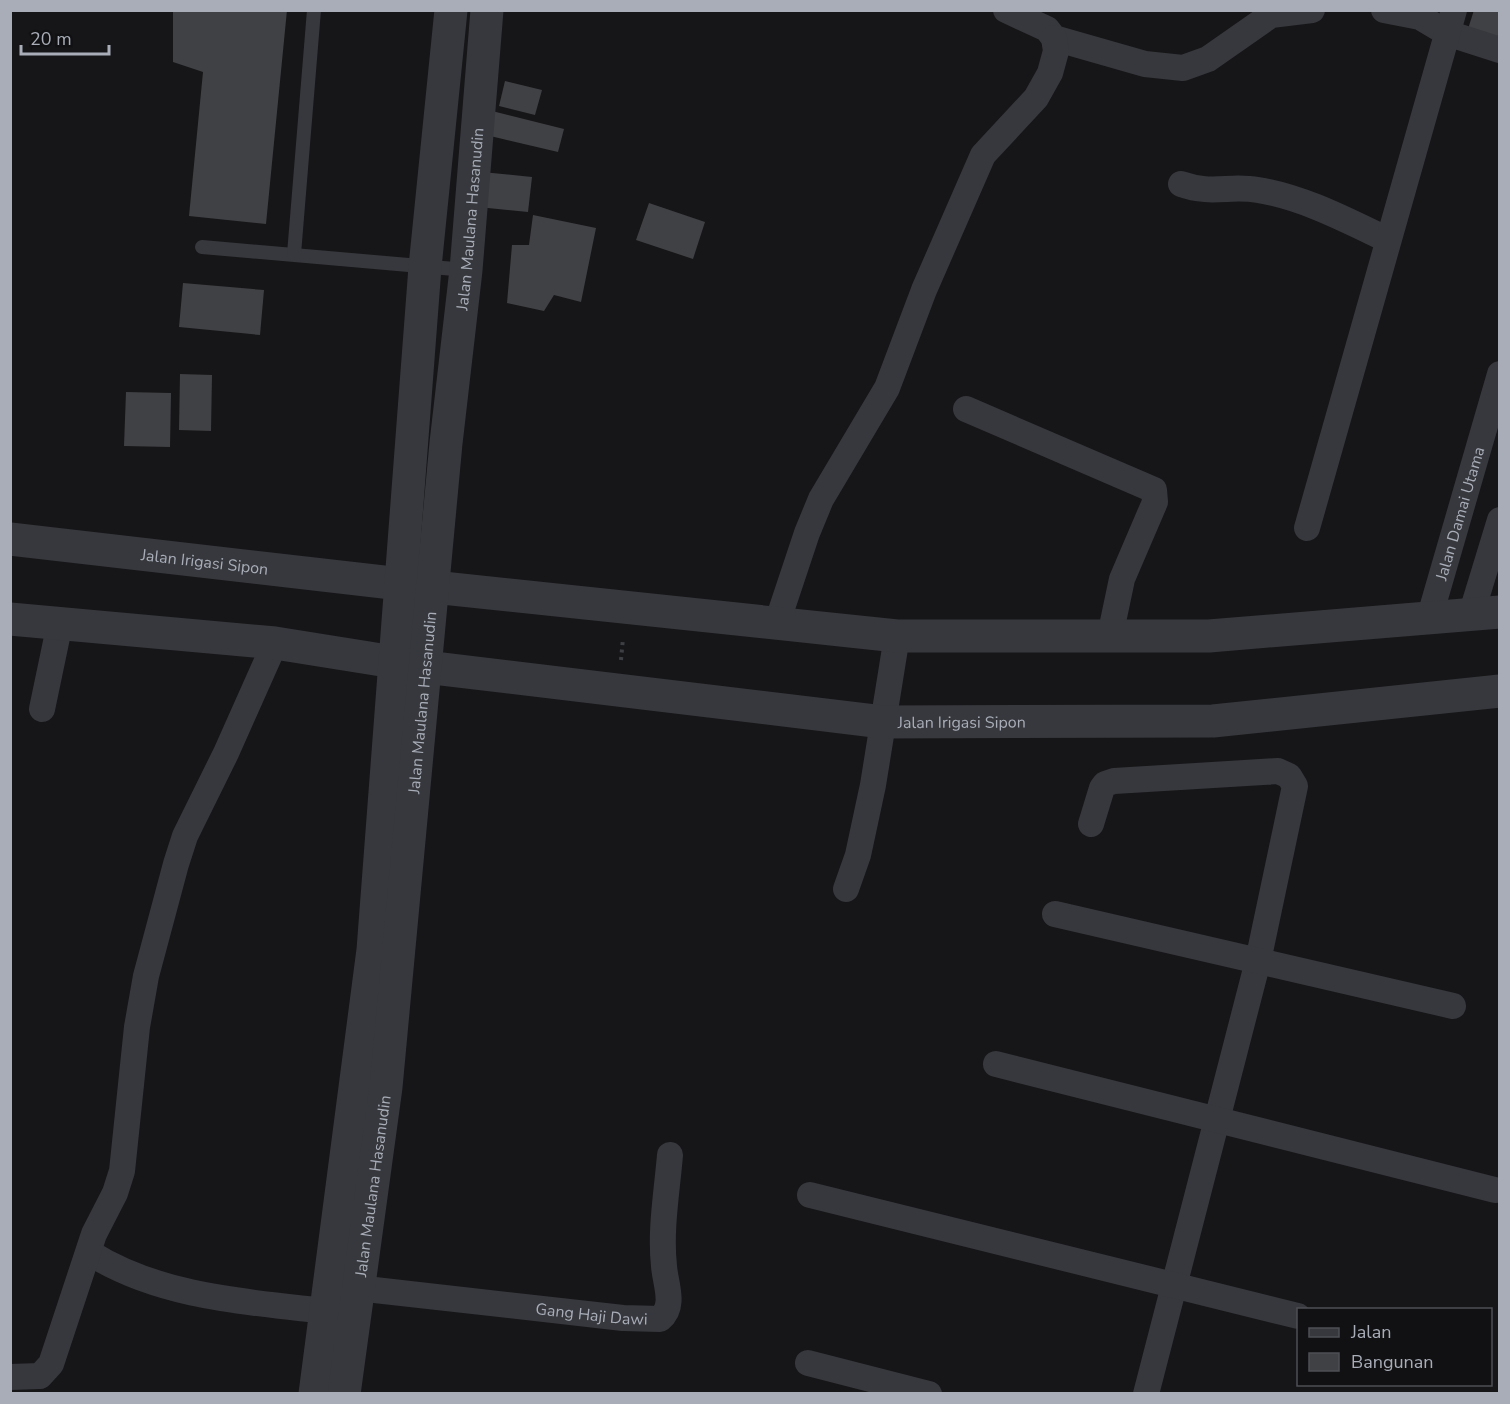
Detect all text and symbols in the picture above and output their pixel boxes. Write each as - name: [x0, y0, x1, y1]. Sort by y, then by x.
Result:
- scale bar: [21, 18, 110, 56]
- text: 20 m: [30, 27, 72, 51]
- street label: Jalan Maulana Hasanudin: [451, 127, 489, 313]
- street label: Jalan Damai Utama: [1430, 444, 1490, 584]
- street label: Jalan Irigasi Sipon: [139, 544, 269, 581]
- street label: Jalan Maulana Hasanudin: [403, 610, 442, 796]
- street label: Jalan Irigasi Sipon: [897, 712, 1026, 734]
- street label: Jalan Maulana Hasanudin: [350, 1094, 397, 1279]
- street label: Gang Haji Dawi: [534, 1298, 648, 1331]
- legend: [1297, 1308, 1492, 1386]
- text: Jalan: [1350, 1320, 1391, 1344]
- text: Bangunan: [1351, 1350, 1434, 1374]

